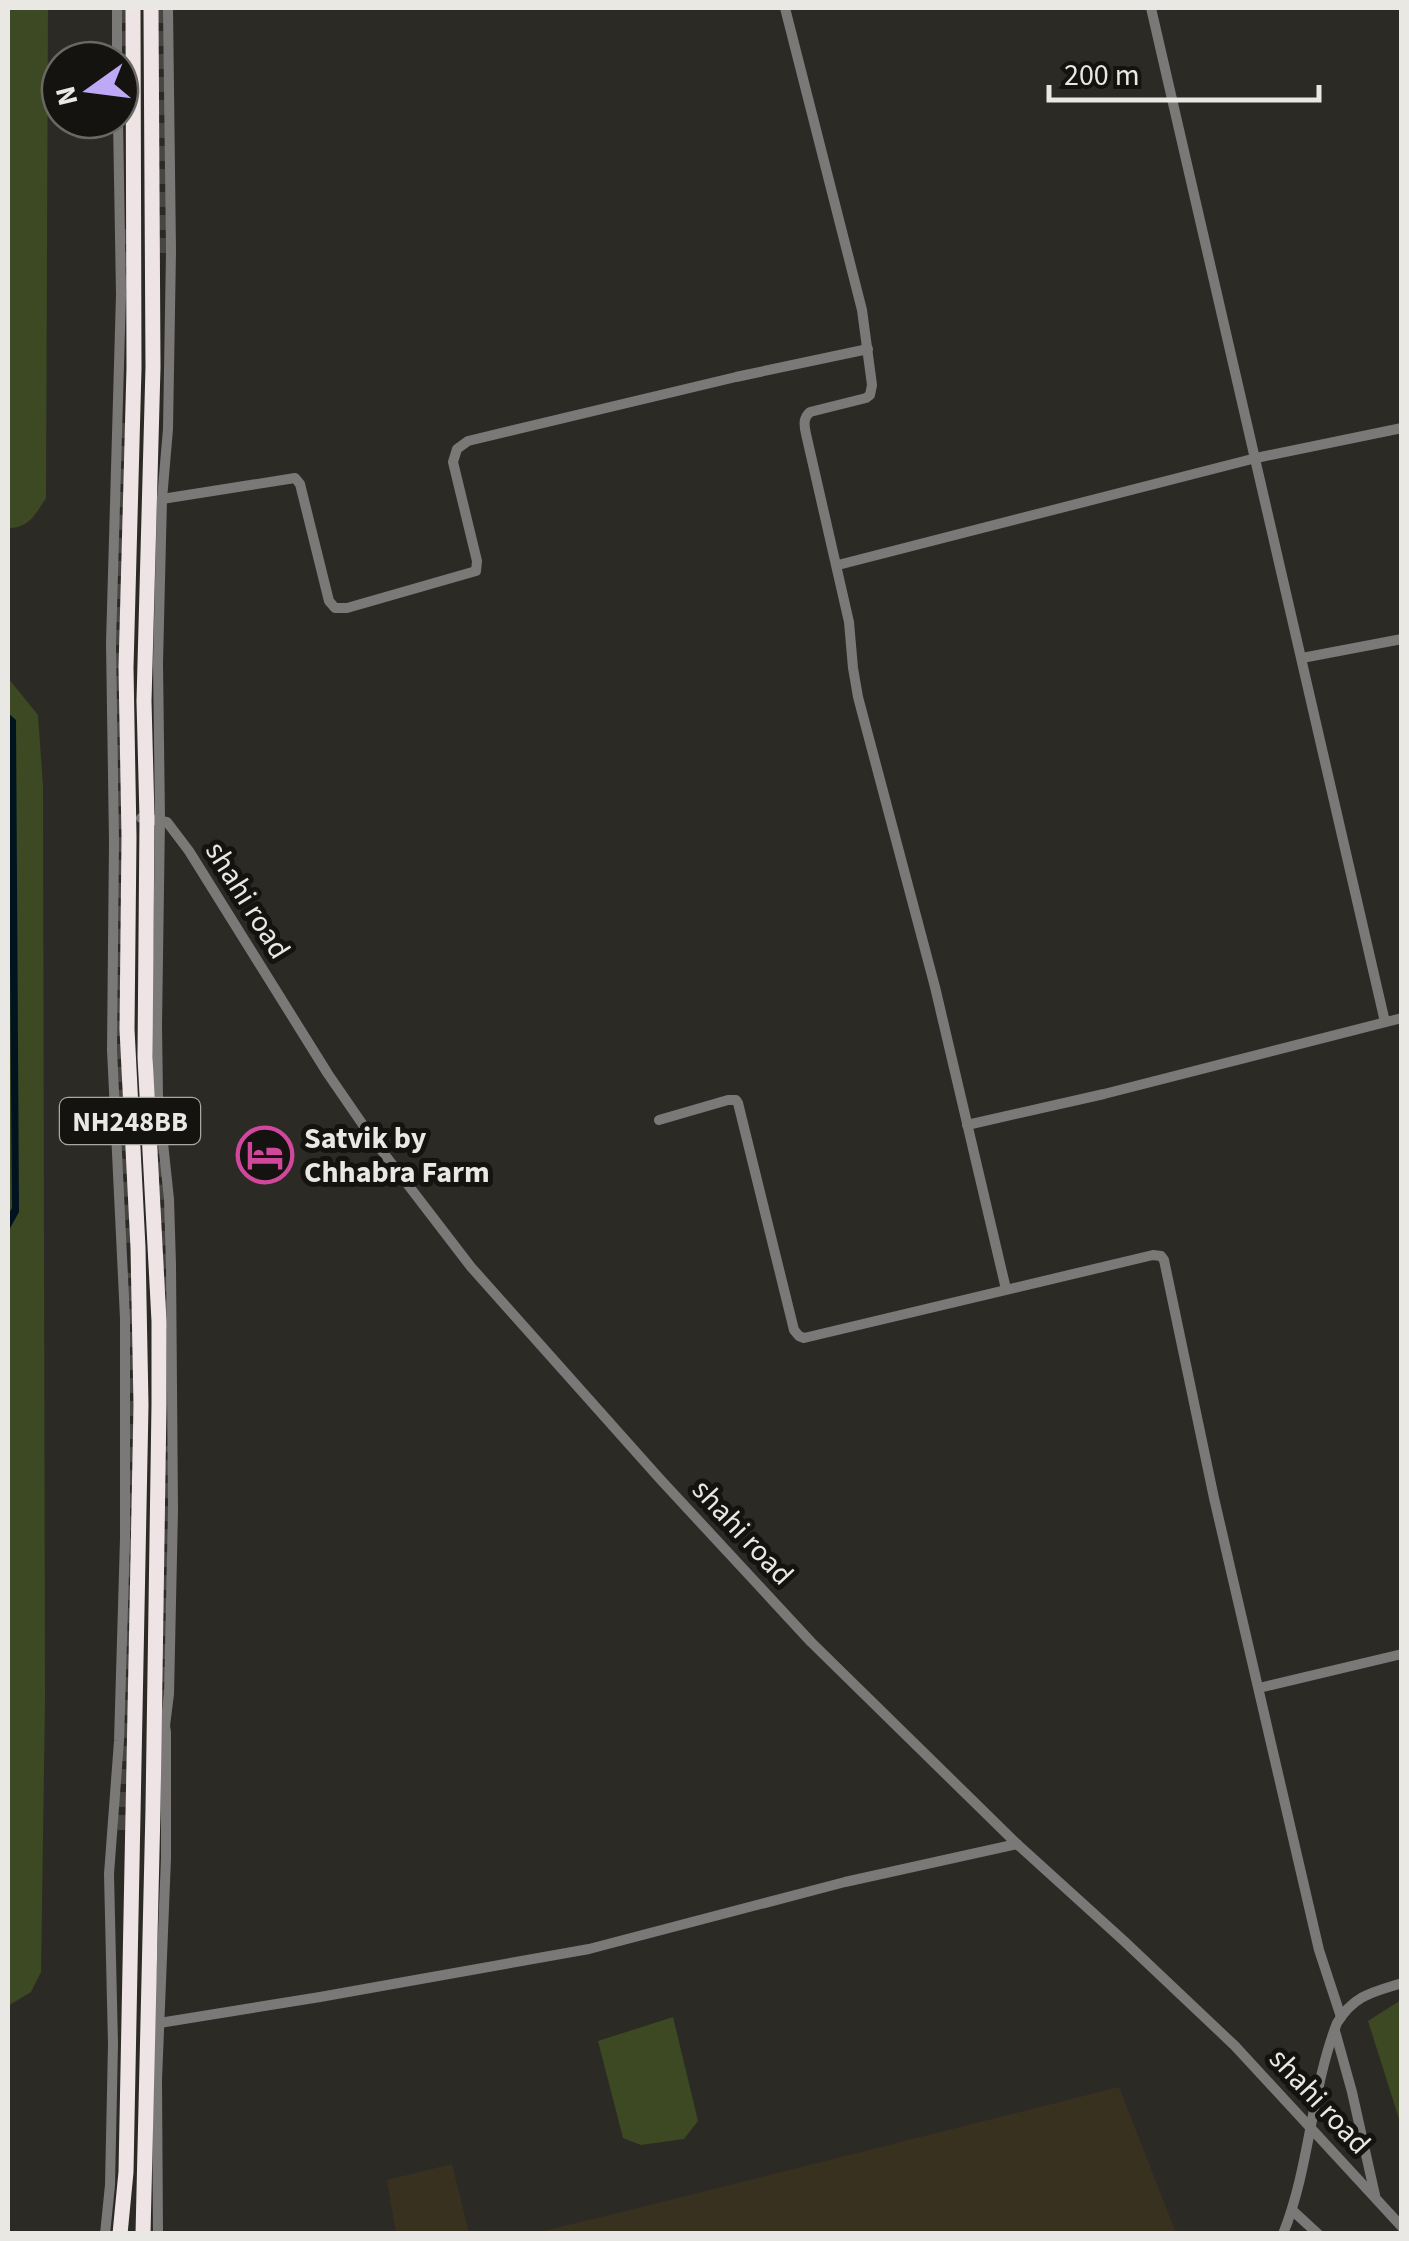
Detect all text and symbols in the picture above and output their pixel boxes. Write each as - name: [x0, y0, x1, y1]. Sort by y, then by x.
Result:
- north arrow: [40, 40, 140, 140]
- scale bar: [1049, 40, 1319, 102]
- text: 200 m: [1064, 54, 1140, 97]
- text: N: [45, 82, 88, 110]
- street label: shahi road: [195, 833, 301, 967]
- road number: NH248BB: [60, 1098, 200, 1144]
- place label: Satvik by Chhabra Farm: [304, 1117, 490, 1194]
- hotel icon: Satvik by Chhabra Farm: [235, 1125, 295, 1185]
- street label: shahi road: [682, 1470, 803, 1595]
- street label: shahi road: [1259, 2039, 1380, 2164]

